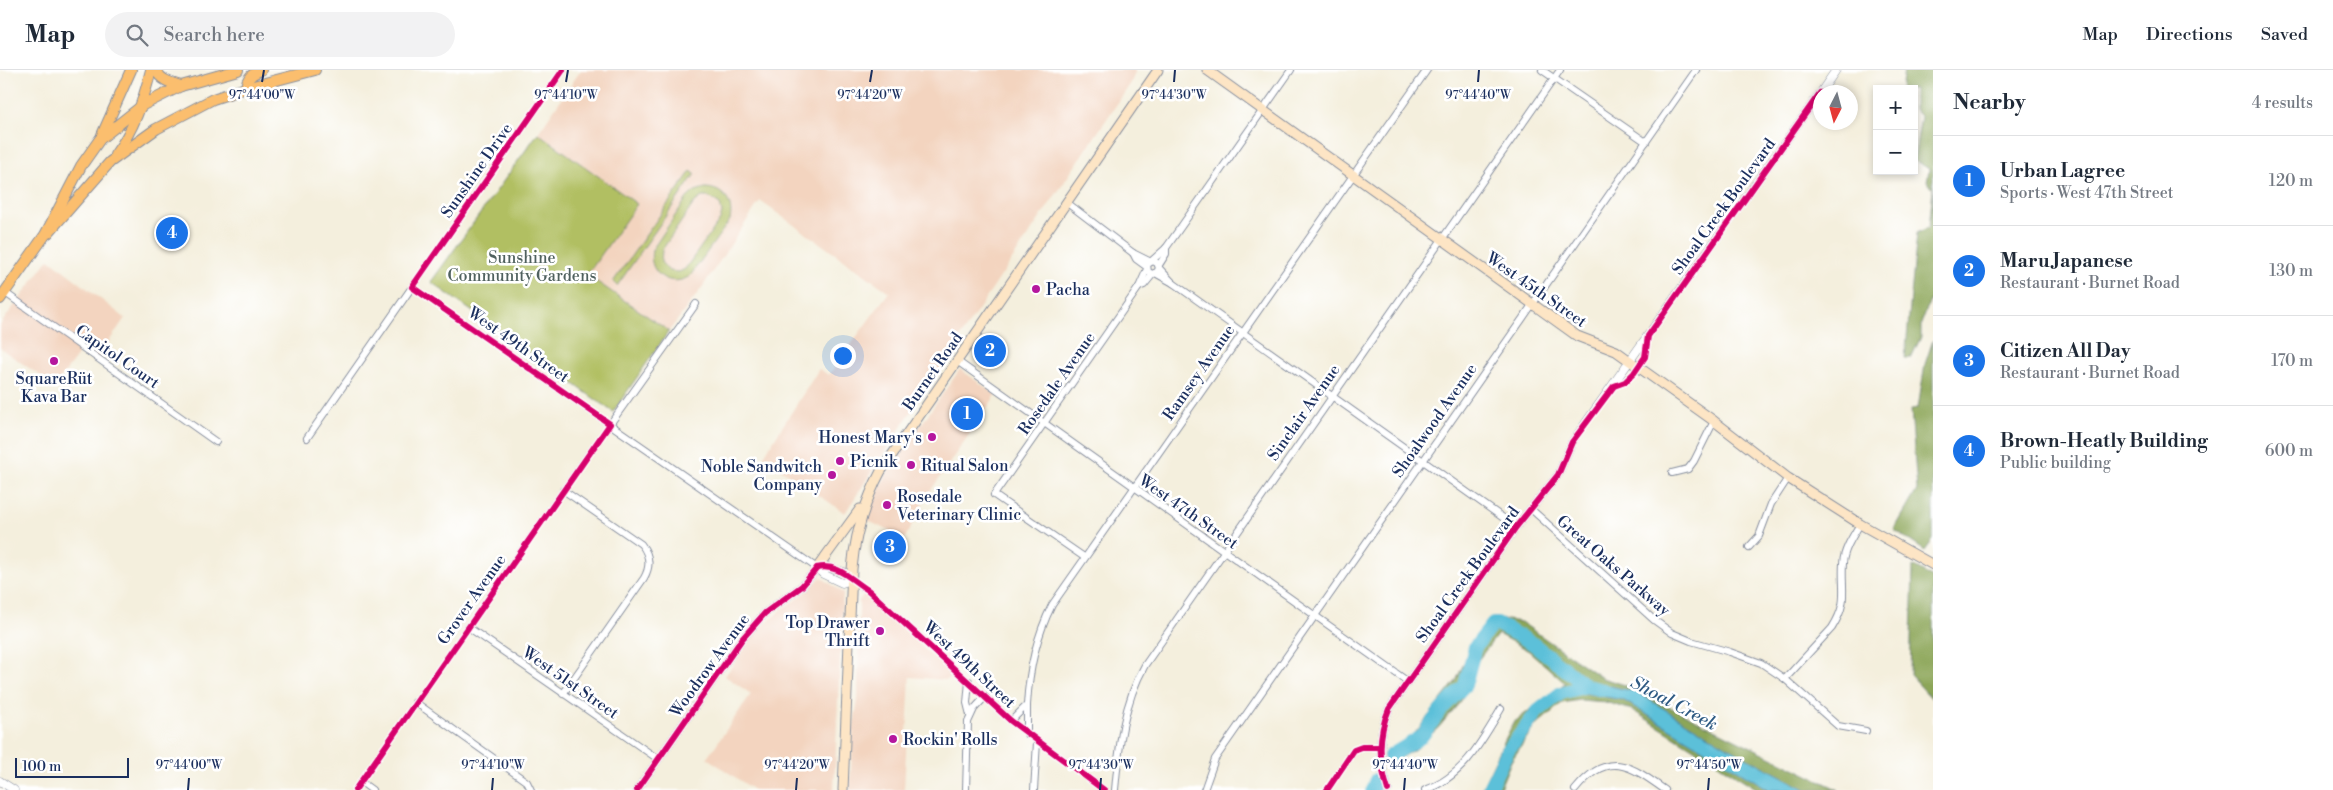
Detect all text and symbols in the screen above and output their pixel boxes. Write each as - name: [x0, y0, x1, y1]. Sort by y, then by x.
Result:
- search box: [105, 12, 455, 57]
- text: Map: [25, 20, 75, 50]
- icon: search: [123, 21, 151, 49]
- text: Search here: [163, 23, 265, 47]
- text: Map: [2082, 23, 2118, 46]
- text: Directions: [2146, 23, 2233, 46]
- text: Saved: [2261, 23, 2308, 46]
- north arrow: [1813, 85, 1858, 130]
- map controls: [1873, 85, 1918, 175]
- button: +: [1873, 85, 1918, 130]
- text: 97°44'00"W: [229, 88, 296, 103]
- text: 97°44'10"W: [534, 88, 599, 103]
- text: 97°44'20"W: [837, 88, 904, 103]
- text: 97°44'30"W: [1141, 88, 1208, 103]
- text: 97°44'40"W: [1445, 88, 1512, 103]
- text: Nearby: [1953, 90, 2026, 116]
- text: 4 results: [2252, 93, 2313, 113]
- street label: Sunshine Drive: [437, 119, 517, 222]
- button: −: [1873, 130, 1918, 175]
- street label: Shoal Creek Boulevard: [1668, 135, 1780, 279]
- text: Urban Lagree: [2000, 159, 2125, 183]
- text: 1: [1965, 171, 1973, 191]
- text: 120 m: [2269, 171, 2313, 191]
- text: Sports · West 47th Street: [2000, 183, 2173, 203]
- pin: 4: [156, 214, 188, 252]
- street label: West 45th Street: [1481, 247, 1591, 332]
- park label: Sunshine Community Gardens: [448, 248, 596, 286]
- text: Maru Japanese: [2000, 249, 2133, 273]
- text: 2: [1964, 261, 1974, 281]
- text: 130 m: [2269, 261, 2313, 281]
- text: Restaurant · Burnet Road: [2000, 273, 2180, 293]
- place label: Pacha: [1046, 280, 1091, 300]
- marker: Pacha: [1030, 283, 1042, 295]
- street label: West 49th Street: [463, 302, 573, 387]
- street label: Capitol Court: [72, 321, 164, 393]
- street label: Ramsey Avenue: [1158, 321, 1239, 424]
- street label: Burnet Road: [898, 328, 967, 415]
- street label: Rosedale Avenue: [1014, 328, 1100, 439]
- pin: 2: [974, 332, 1006, 370]
- text: Citizen All Day: [2000, 339, 2130, 363]
- your location: [830, 343, 856, 369]
- text: 3: [1964, 351, 1974, 371]
- text: 170 m: [2271, 351, 2313, 371]
- marker: SquareRüt Kava Bar: [48, 355, 60, 367]
- street label: Shoalwood Avenue: [1388, 360, 1482, 481]
- street label: Sinclair Avenue: [1263, 361, 1344, 465]
- text: Restaurant · Burnet Road: [2000, 363, 2180, 383]
- place label: SquareRüt Kava Bar: [16, 369, 93, 407]
- pin: 1: [951, 395, 983, 433]
- place label: Honest Mary's: [818, 428, 922, 448]
- text: Brown-Heatly Building: [2000, 429, 2208, 453]
- marker: Honest Mary's: [926, 431, 938, 443]
- text: 4: [1964, 441, 1974, 461]
- text: 600 m: [2265, 441, 2313, 461]
- place label: Picnik: [850, 452, 899, 472]
- text: Public building: [2000, 453, 2111, 473]
- marker: Picnik: [834, 455, 846, 467]
- place label: Ritual Salon: [921, 456, 1009, 476]
- place label: Noble Sandwitch Company: [701, 457, 822, 495]
- marker: Ritual Salon: [905, 459, 917, 471]
- marker: Noble Sandwitch Company: [826, 469, 838, 481]
- street label: West 47th Street: [1134, 470, 1242, 554]
- place label: Rosedale Veterinary Clinic: [896, 487, 1021, 525]
- marker: Rosedale Veterinary Clinic: [881, 499, 893, 511]
- street label: Shoal Creek Boulevard: [1412, 503, 1524, 647]
- street label: Great Oaks Parkway: [1553, 511, 1674, 621]
- pin: 3: [874, 528, 906, 566]
- street label: Grover Avenue: [433, 550, 510, 649]
- street label: Woodrow Avenue: [665, 610, 754, 722]
- place label: Top Drawer Thrift: [785, 613, 870, 651]
- street label: West 49th Street: [918, 616, 1020, 713]
- marker: Top Drawer Thrift: [874, 625, 886, 637]
- street label: West 51st Street: [518, 642, 623, 724]
- water label: Shoal Creek: [1626, 671, 1721, 736]
- place label: Rockin' Rolls: [903, 730, 997, 750]
- marker: Rockin' Rolls: [887, 733, 899, 745]
- scale bar: [15, 755, 129, 778]
- text: 100 m: [22, 758, 61, 776]
- text: 97°44'00"W: [156, 758, 223, 773]
- text: 97°44'10"W: [461, 758, 526, 773]
- text: 97°44'20"W: [764, 758, 831, 773]
- text: 97°44'30"W: [1068, 758, 1135, 773]
- text: 97°44'40"W: [1372, 758, 1439, 773]
- text: 97°44'50"W: [1676, 758, 1743, 773]

